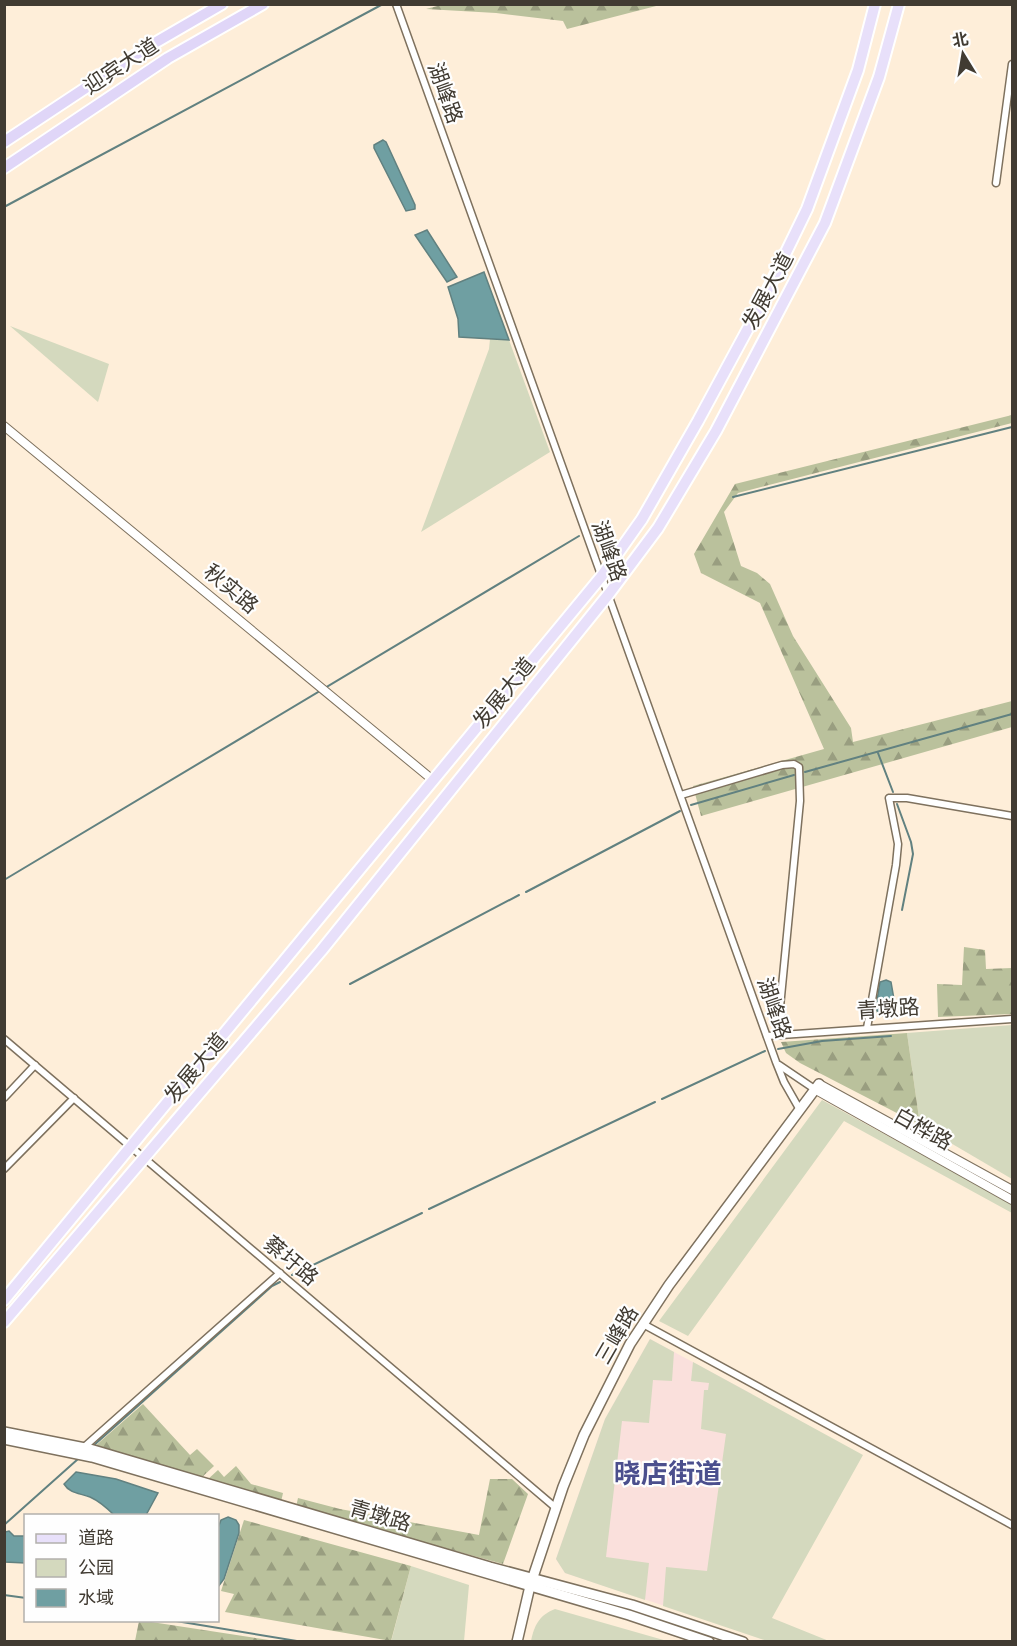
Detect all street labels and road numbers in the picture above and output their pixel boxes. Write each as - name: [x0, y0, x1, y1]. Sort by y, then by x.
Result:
- street label: 迎宾大道: [78, 31, 163, 99]
- street label: 湖峰路: [423, 59, 469, 127]
- street label: 发展大道: [736, 247, 798, 334]
- street label: 湖峰路: [587, 517, 633, 585]
- street label: 秋实路: [199, 558, 264, 618]
- street label: 发展大道: [467, 652, 540, 733]
- street label: 湖峰路: [752, 974, 797, 1042]
- street label: 青墩路: [856, 993, 920, 1023]
- street label: 发展大道: [158, 1027, 232, 1108]
- street label: 白桦路: [890, 1101, 957, 1155]
- street label: 蔡圩路: [259, 1230, 324, 1290]
- street label: 三峰路: [589, 1301, 643, 1368]
- street label: 青墩路: [346, 1494, 414, 1536]

